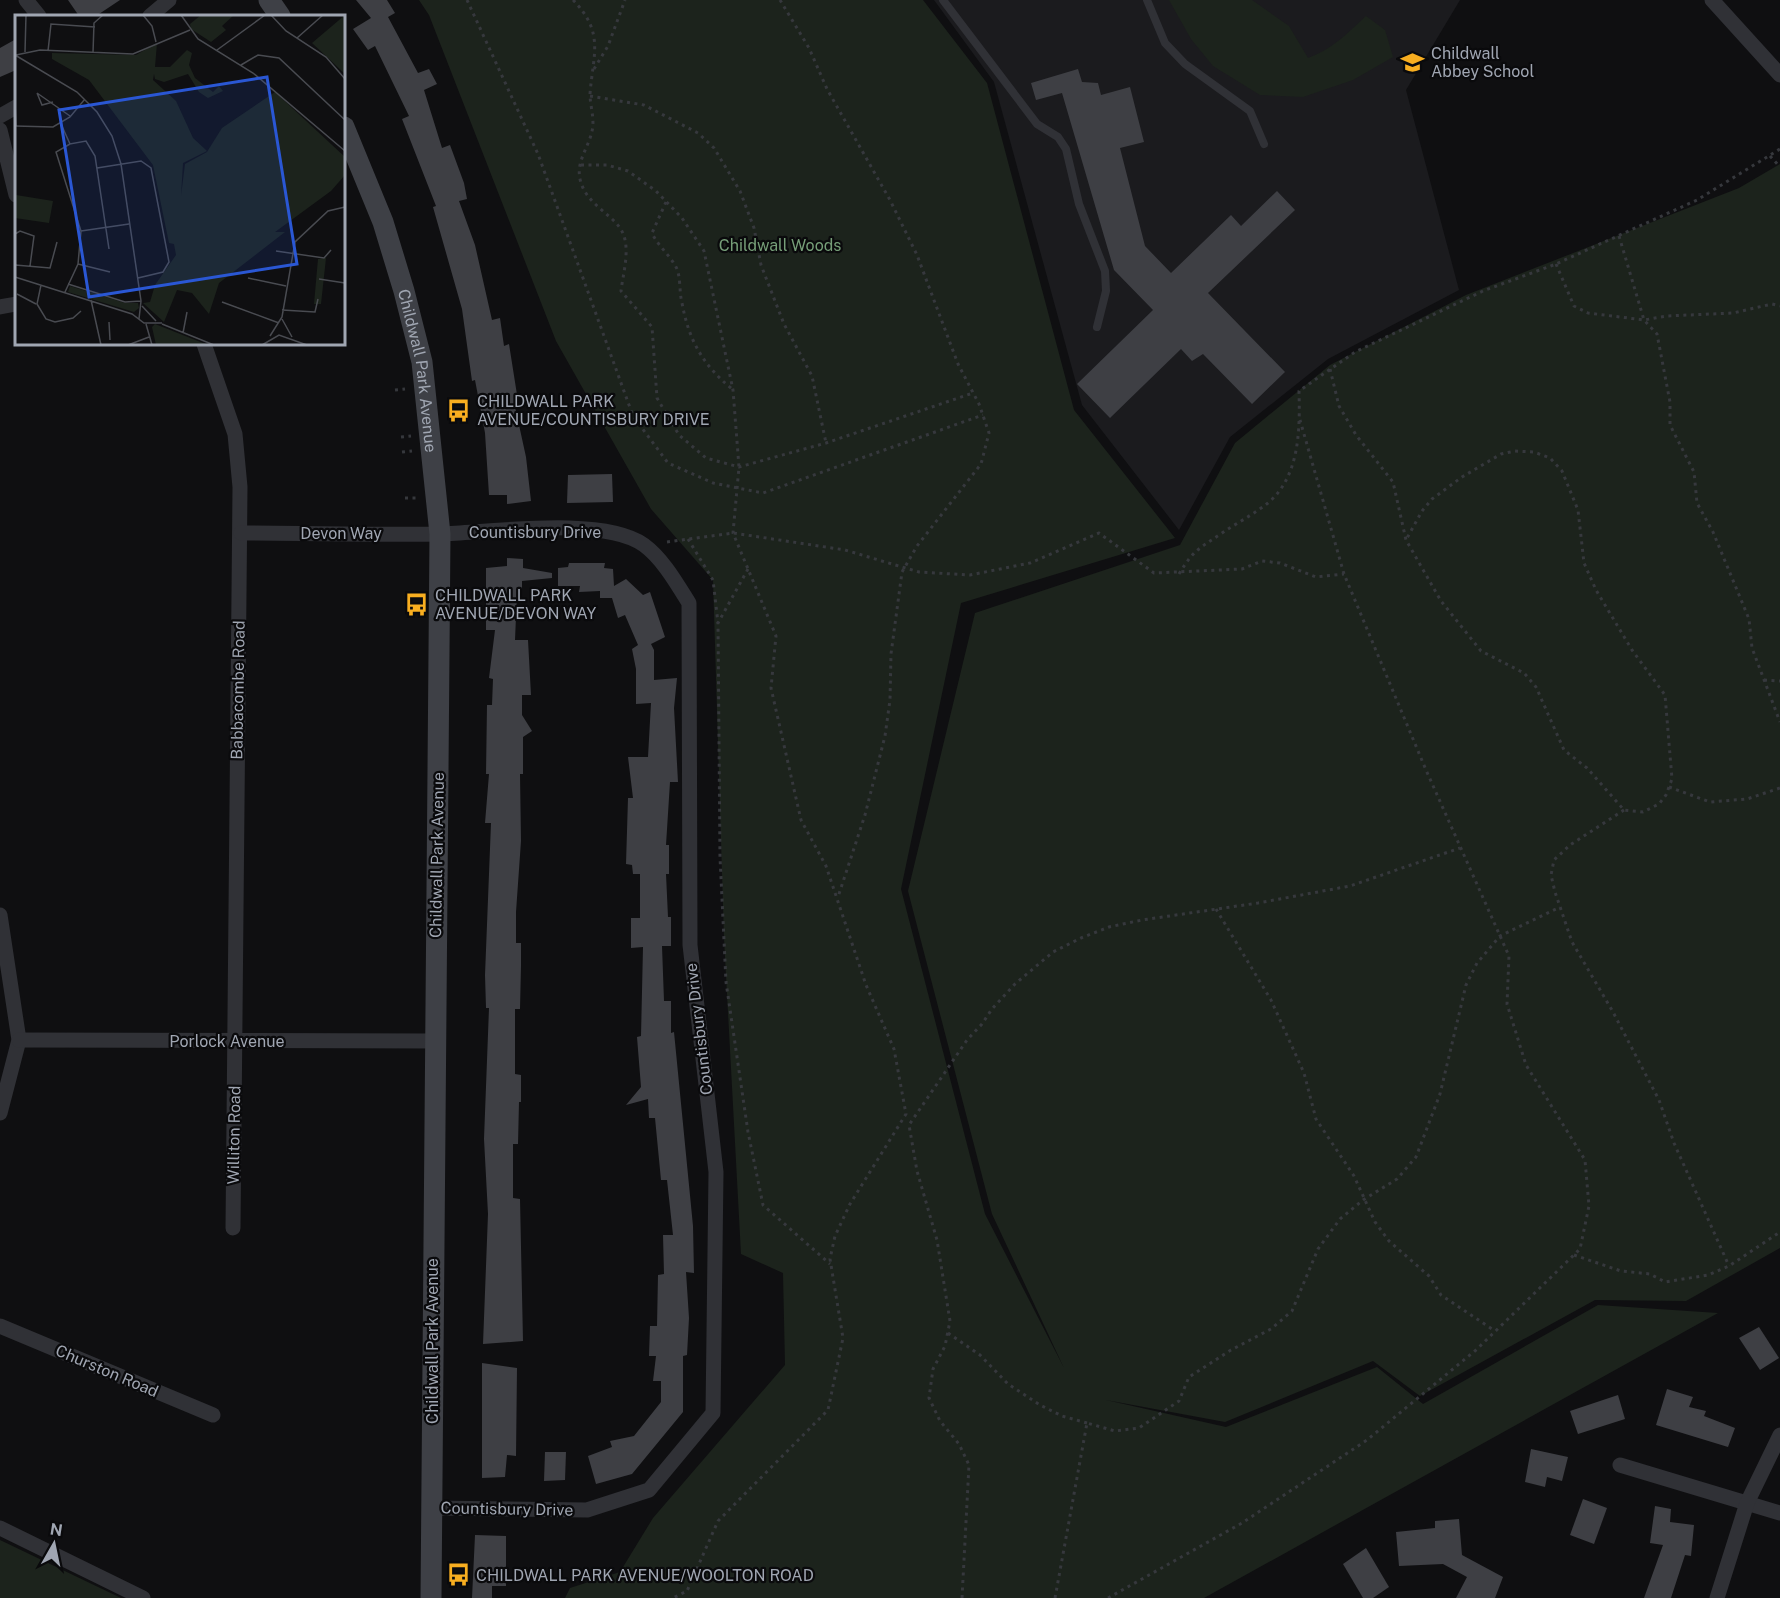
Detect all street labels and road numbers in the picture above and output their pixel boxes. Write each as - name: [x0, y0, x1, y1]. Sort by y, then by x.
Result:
- street label: Childwall Park Avenue: [394, 287, 441, 453]
- street label: Countisbury Drive: [469, 523, 601, 542]
- street label: Devon Way: [300, 524, 382, 543]
- street label: Babbacombe Road: [227, 620, 249, 760]
- street label: Childwall Park Avenue: [426, 772, 448, 938]
- street label: Countisbury Drive: [681, 962, 717, 1096]
- street label: Porlock Avenue: [169, 1032, 285, 1051]
- street label: Williton Road: [224, 1085, 244, 1185]
- street label: Childwall Park Avenue: [423, 1258, 442, 1424]
- street label: Churston Road: [53, 1341, 161, 1401]
- street label: Countisbury Drive: [441, 1498, 573, 1520]

